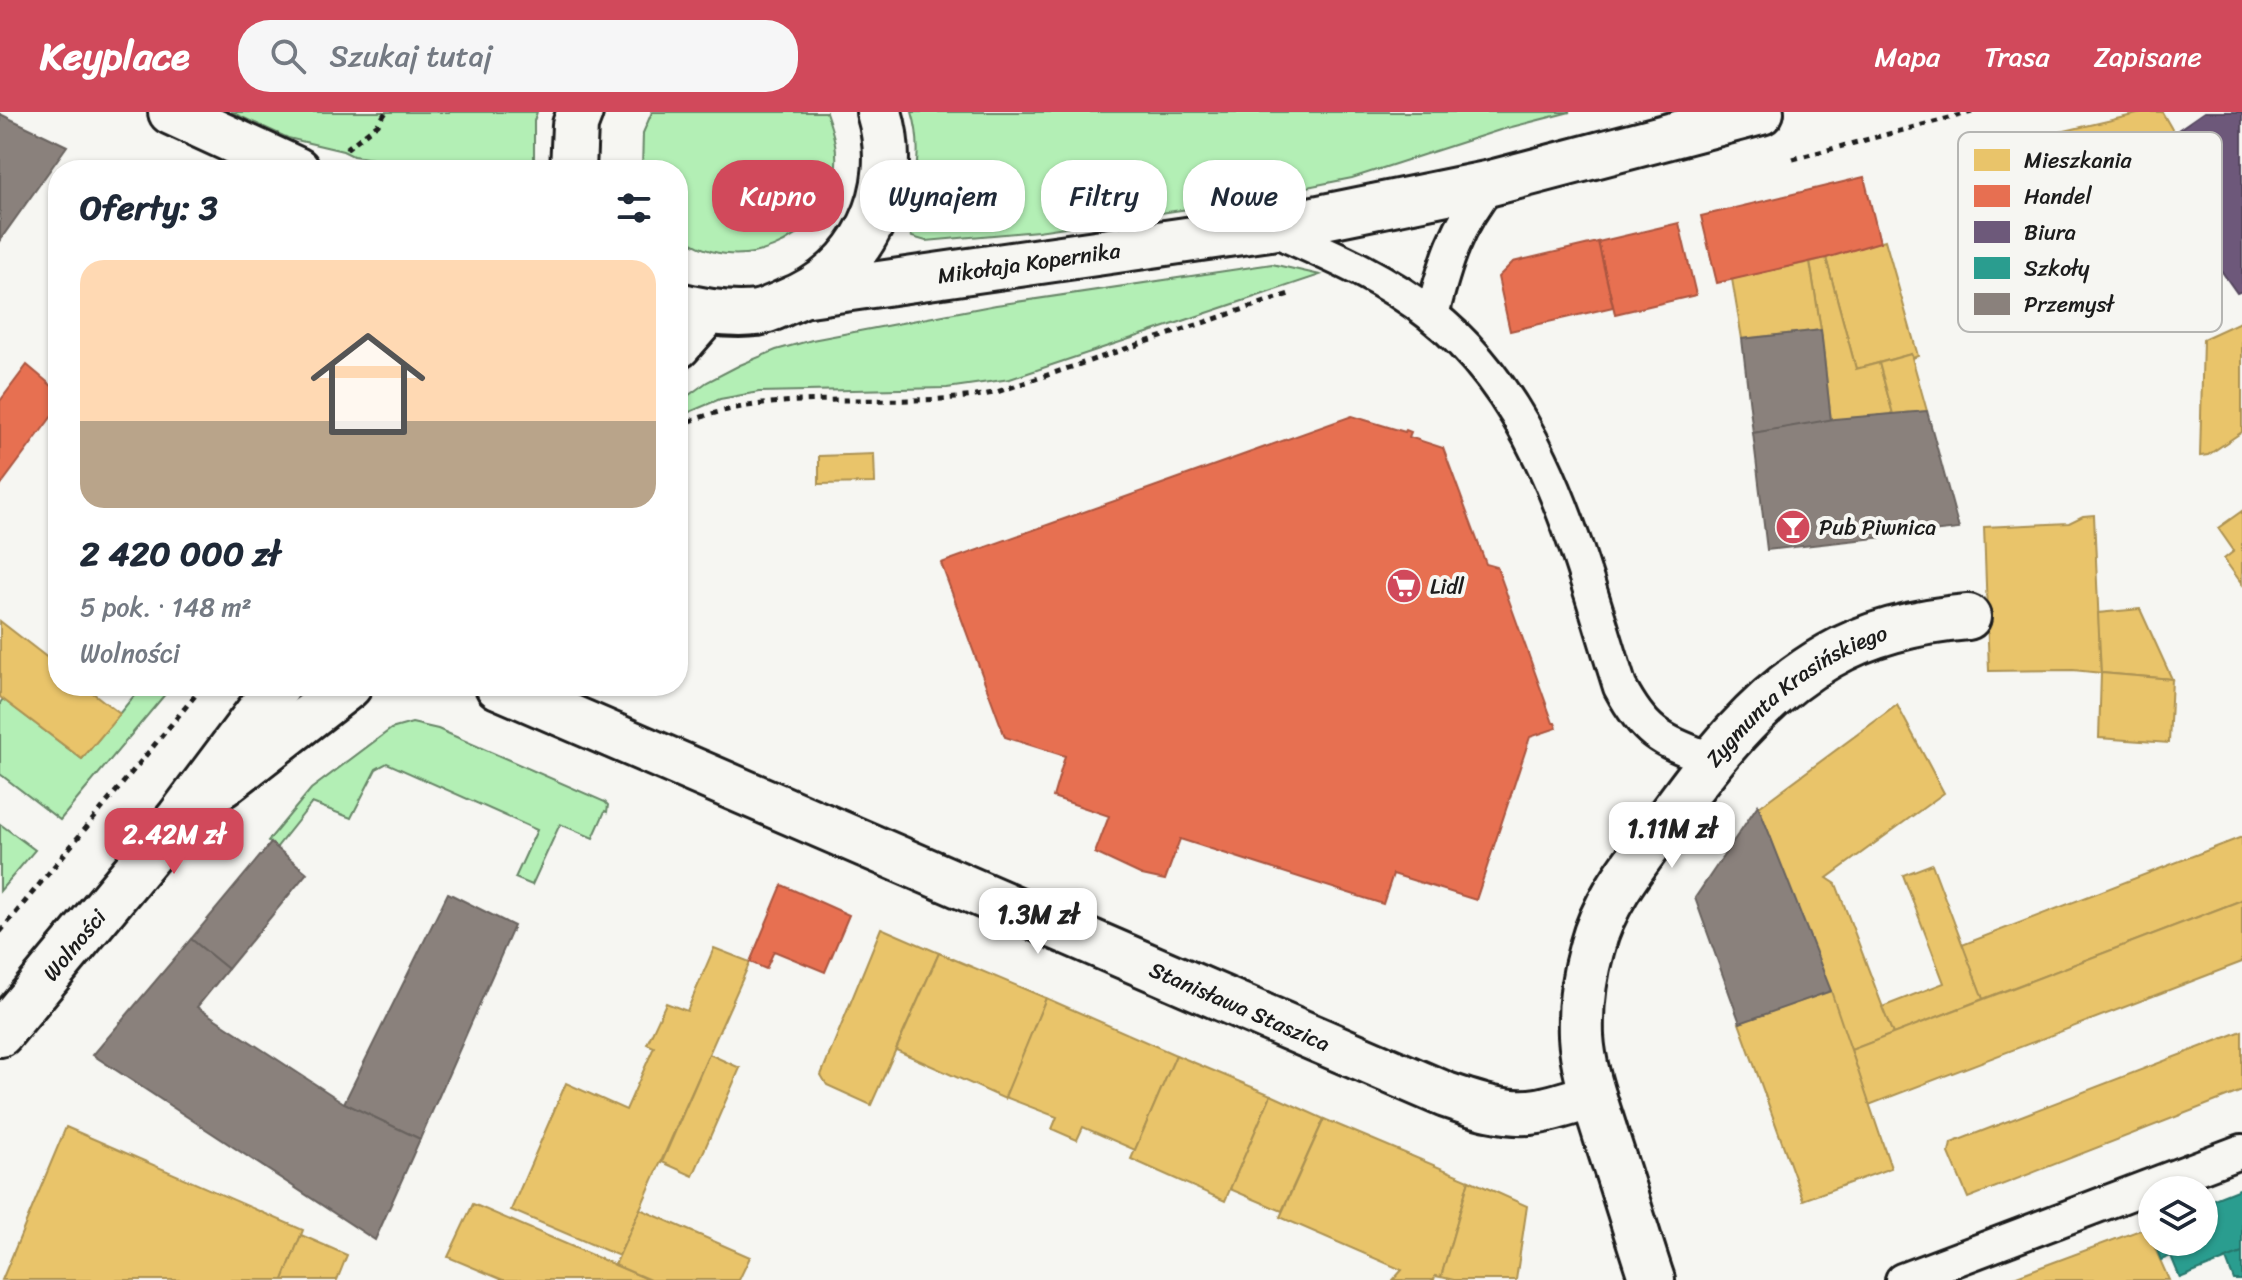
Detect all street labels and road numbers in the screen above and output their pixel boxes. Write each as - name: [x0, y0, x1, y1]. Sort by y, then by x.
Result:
- street label: Mikołaja Kopernika: [935, 231, 1124, 295]
- street label: Zygmunta Krasińskiego: [1695, 613, 1892, 776]
- street label: Wolności: [32, 899, 117, 990]
- street label: Stanisława Staszica: [1143, 950, 1336, 1063]

